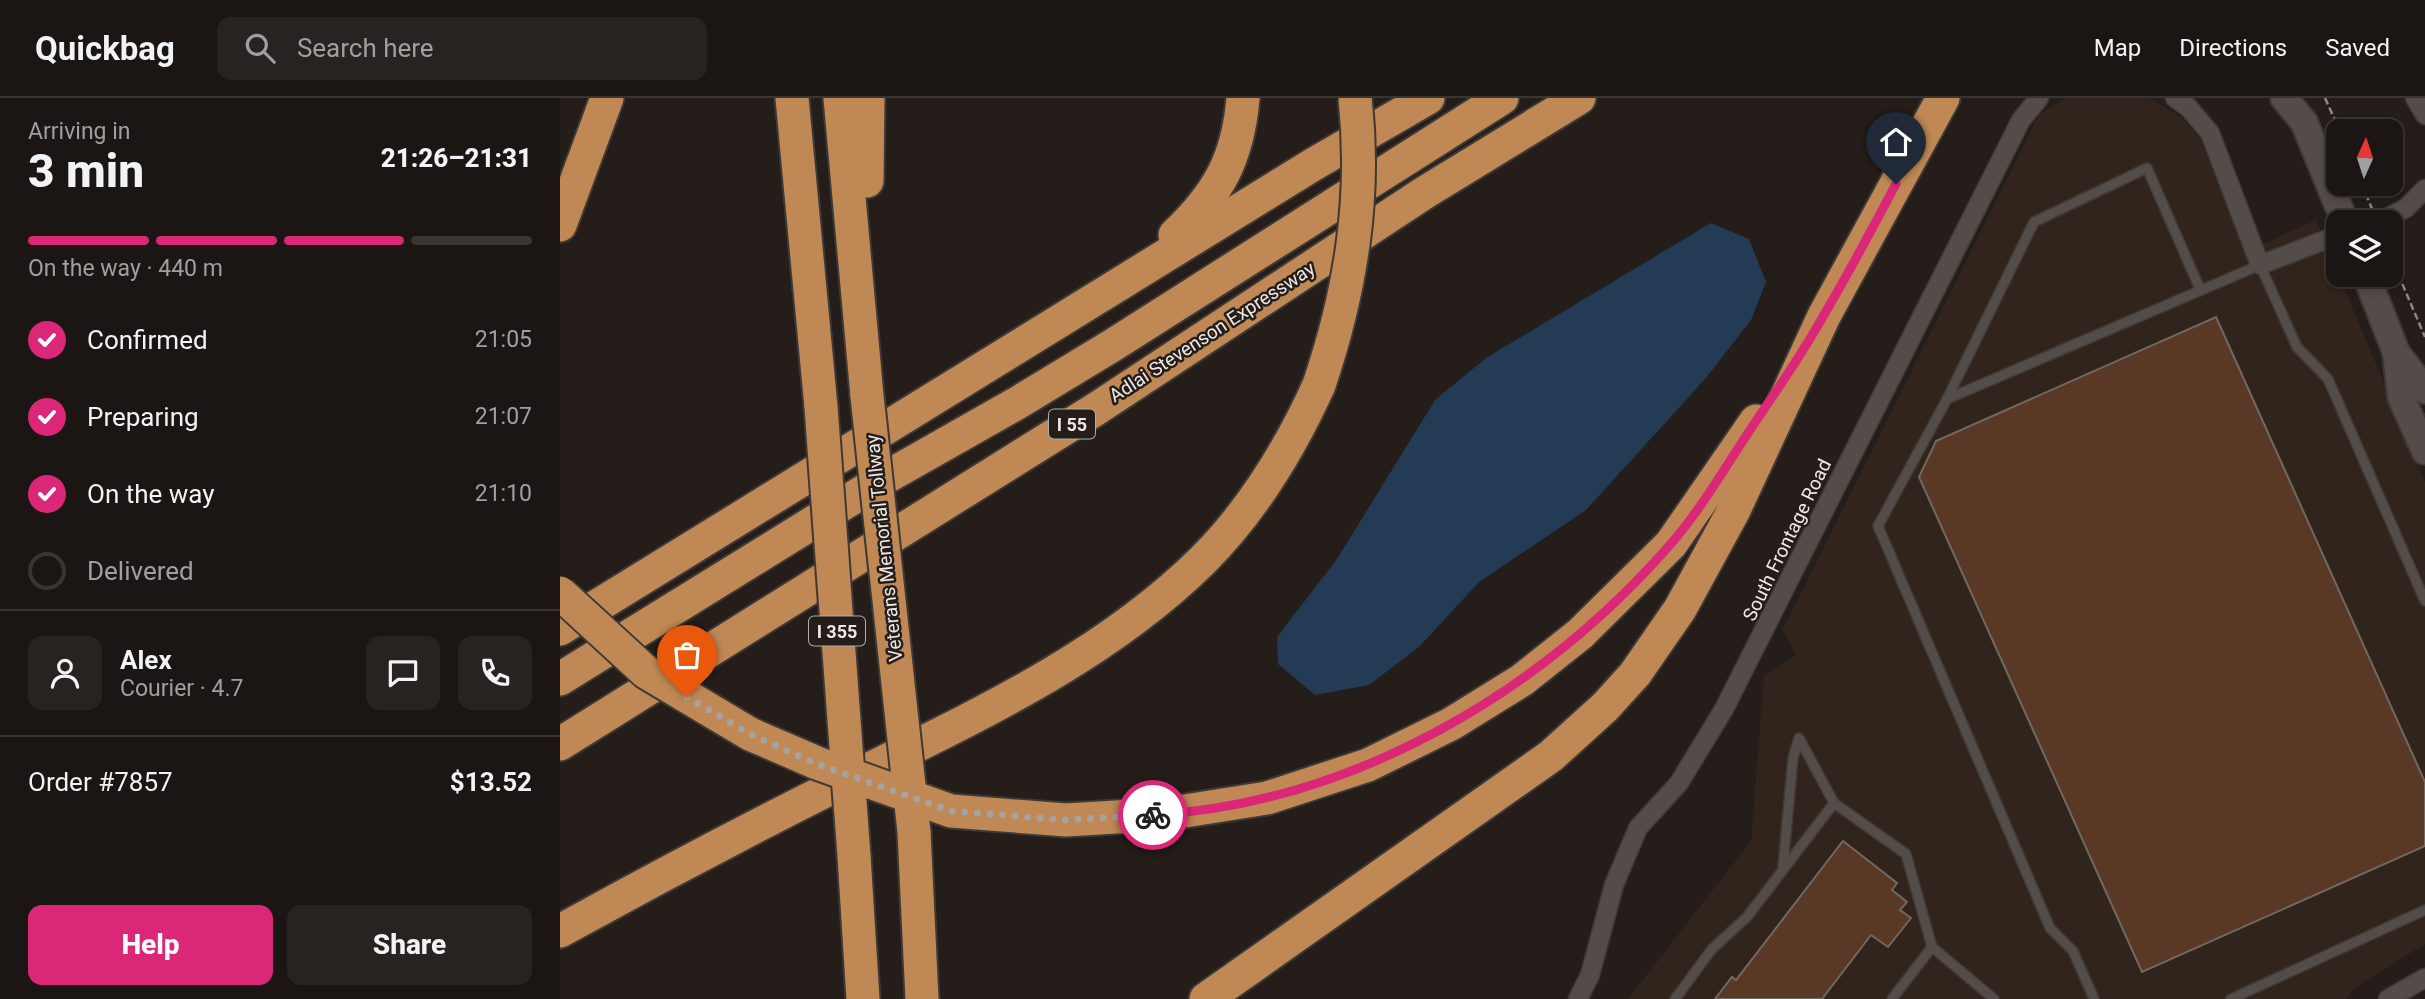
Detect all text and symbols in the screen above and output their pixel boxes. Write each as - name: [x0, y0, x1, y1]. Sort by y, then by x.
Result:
- search box: [217, 17, 707, 80]
- text: Quickbag: [35, 29, 175, 68]
- icon: search: [241, 29, 279, 67]
- text: Search here: [297, 33, 434, 63]
- text: Map: [2094, 34, 2141, 62]
- text: Directions: [2179, 34, 2287, 62]
- text: Saved: [2325, 34, 2390, 62]
- pin: [1866, 112, 1926, 184]
- text: Arriving in: [28, 118, 131, 145]
- north arrow: [2326, 119, 2403, 196]
- map controls: [2326, 119, 2403, 287]
- icon: home: [1877, 123, 1915, 161]
- text: 21:26–21:31: [381, 143, 532, 173]
- text: 3 min: [28, 144, 144, 198]
- button: layers: [2326, 210, 2403, 287]
- text: On the way · 440 m: [28, 255, 223, 282]
- street label: Adlai Stevenson Expressway: [1105, 257, 1319, 407]
- icon: check: [28, 321, 66, 359]
- text: Confirmed: [87, 325, 208, 355]
- text: 21:05: [475, 326, 532, 353]
- icon: check: [28, 398, 66, 436]
- text: Preparing: [87, 402, 199, 432]
- text: 21:07: [475, 403, 532, 430]
- road number: I 55: [1049, 410, 1095, 438]
- street label: Veterans Memorial Tollway: [861, 433, 907, 663]
- street label: South Frontage Road: [1738, 455, 1836, 625]
- icon: check: [28, 475, 66, 513]
- text: On the way: [87, 479, 215, 509]
- text: 21:10: [475, 480, 532, 507]
- text: Delivered: [87, 556, 194, 586]
- road number: I 355: [809, 616, 865, 646]
- pin: [657, 625, 717, 697]
- button: person: [28, 636, 102, 710]
- button: chat: [366, 636, 440, 710]
- button: phone: [458, 636, 532, 710]
- icon: bag: [668, 636, 706, 674]
- text: Alex: [120, 645, 172, 675]
- text: Courier · 4.7: [120, 675, 243, 702]
- text: Order #7857: [28, 767, 173, 797]
- text: $13.52: [450, 767, 532, 797]
- courier: [1118, 780, 1188, 850]
- icon: bike: [1134, 796, 1172, 834]
- button: Help: [28, 905, 273, 985]
- button: Share: [287, 905, 532, 985]

